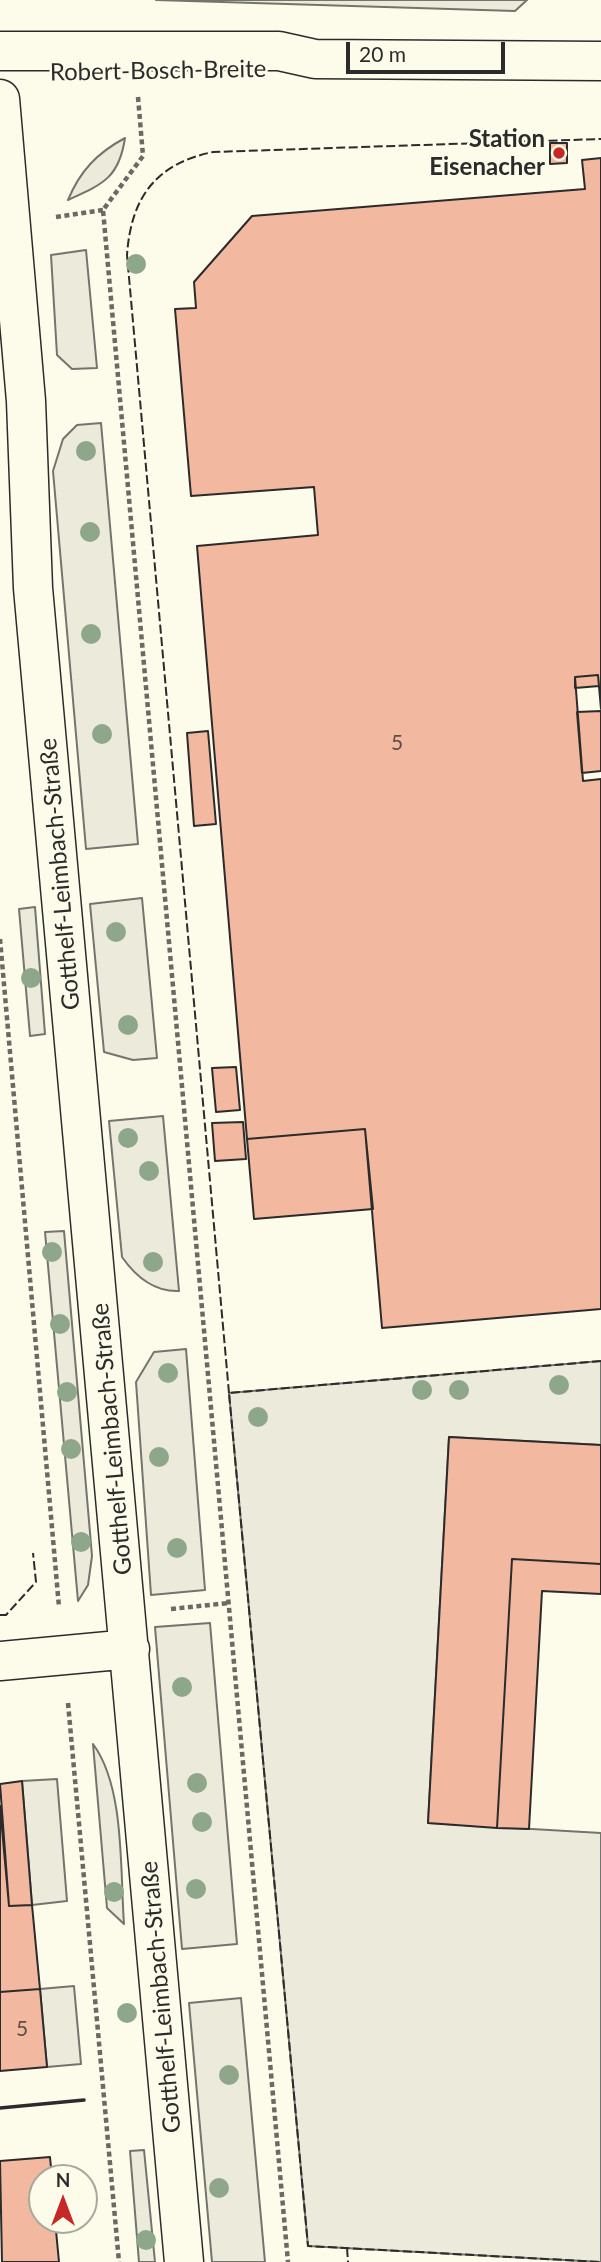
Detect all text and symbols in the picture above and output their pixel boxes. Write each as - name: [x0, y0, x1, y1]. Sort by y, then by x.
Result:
- scale bar: [349, 28, 508, 72]
- text: 20 m: [359, 41, 406, 66]
- street label: Robert-Bosch-Breite: [50, 55, 266, 87]
- place label: Station Eisenacher: [429, 125, 545, 181]
- marker: Station Eisenacher: [551, 145, 567, 161]
- house number: 5: [391, 730, 403, 756]
- street label: Gotthelf-Leimbach-Straße: [34, 737, 86, 1011]
- street label: Gotthelf-Leimbach-Straße: [86, 1302, 138, 1576]
- street label: Gotthelf-Leimbach-Straße: [135, 1860, 187, 2134]
- house number: 5: [16, 2016, 28, 2042]
- north arrow: [28, 2164, 98, 2234]
- text: N: [56, 2168, 70, 2191]

